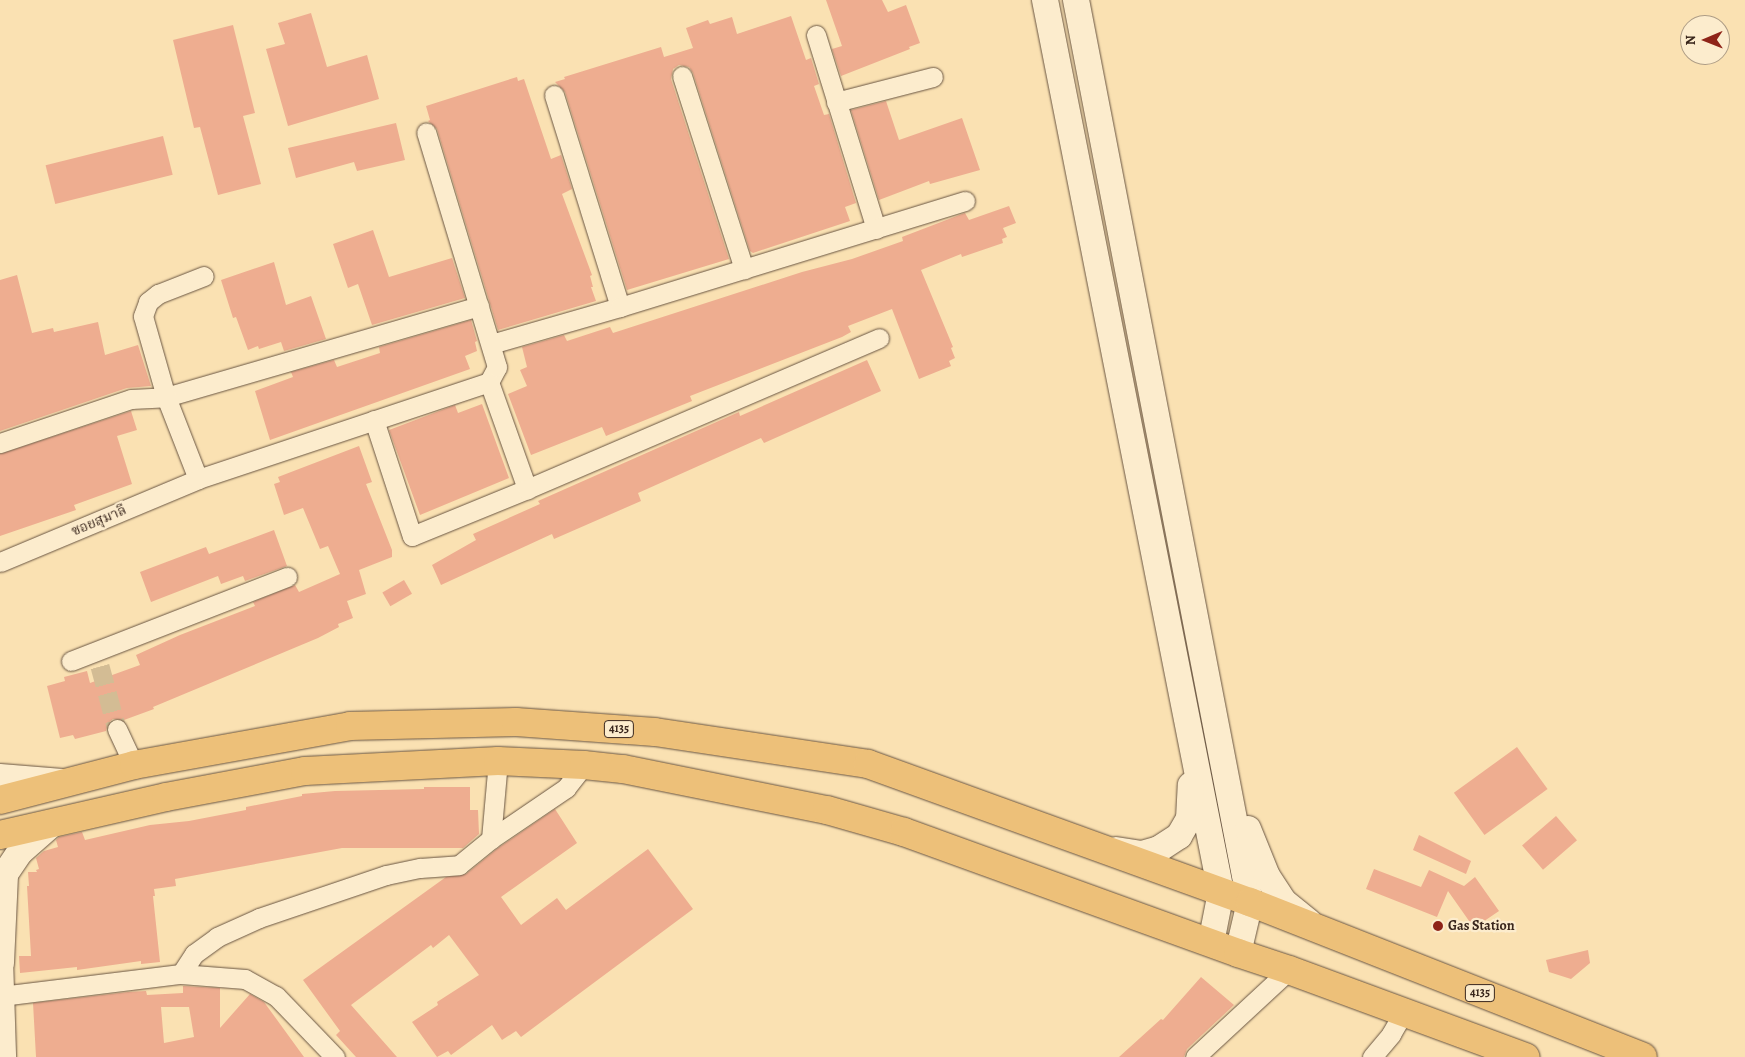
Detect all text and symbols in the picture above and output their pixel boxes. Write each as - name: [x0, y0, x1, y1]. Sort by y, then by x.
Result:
- north arrow: [1680, 15, 1730, 65]
- text: N: [1681, 35, 1700, 46]
- street label: ซอยสุมาลี: [69, 502, 129, 540]
- road number: 4135: [603, 720, 635, 739]
- place label: Gas Station: [1448, 918, 1515, 934]
- marker: Gas Station: [1432, 920, 1444, 932]
- road number: 4135: [1464, 984, 1496, 1002]

